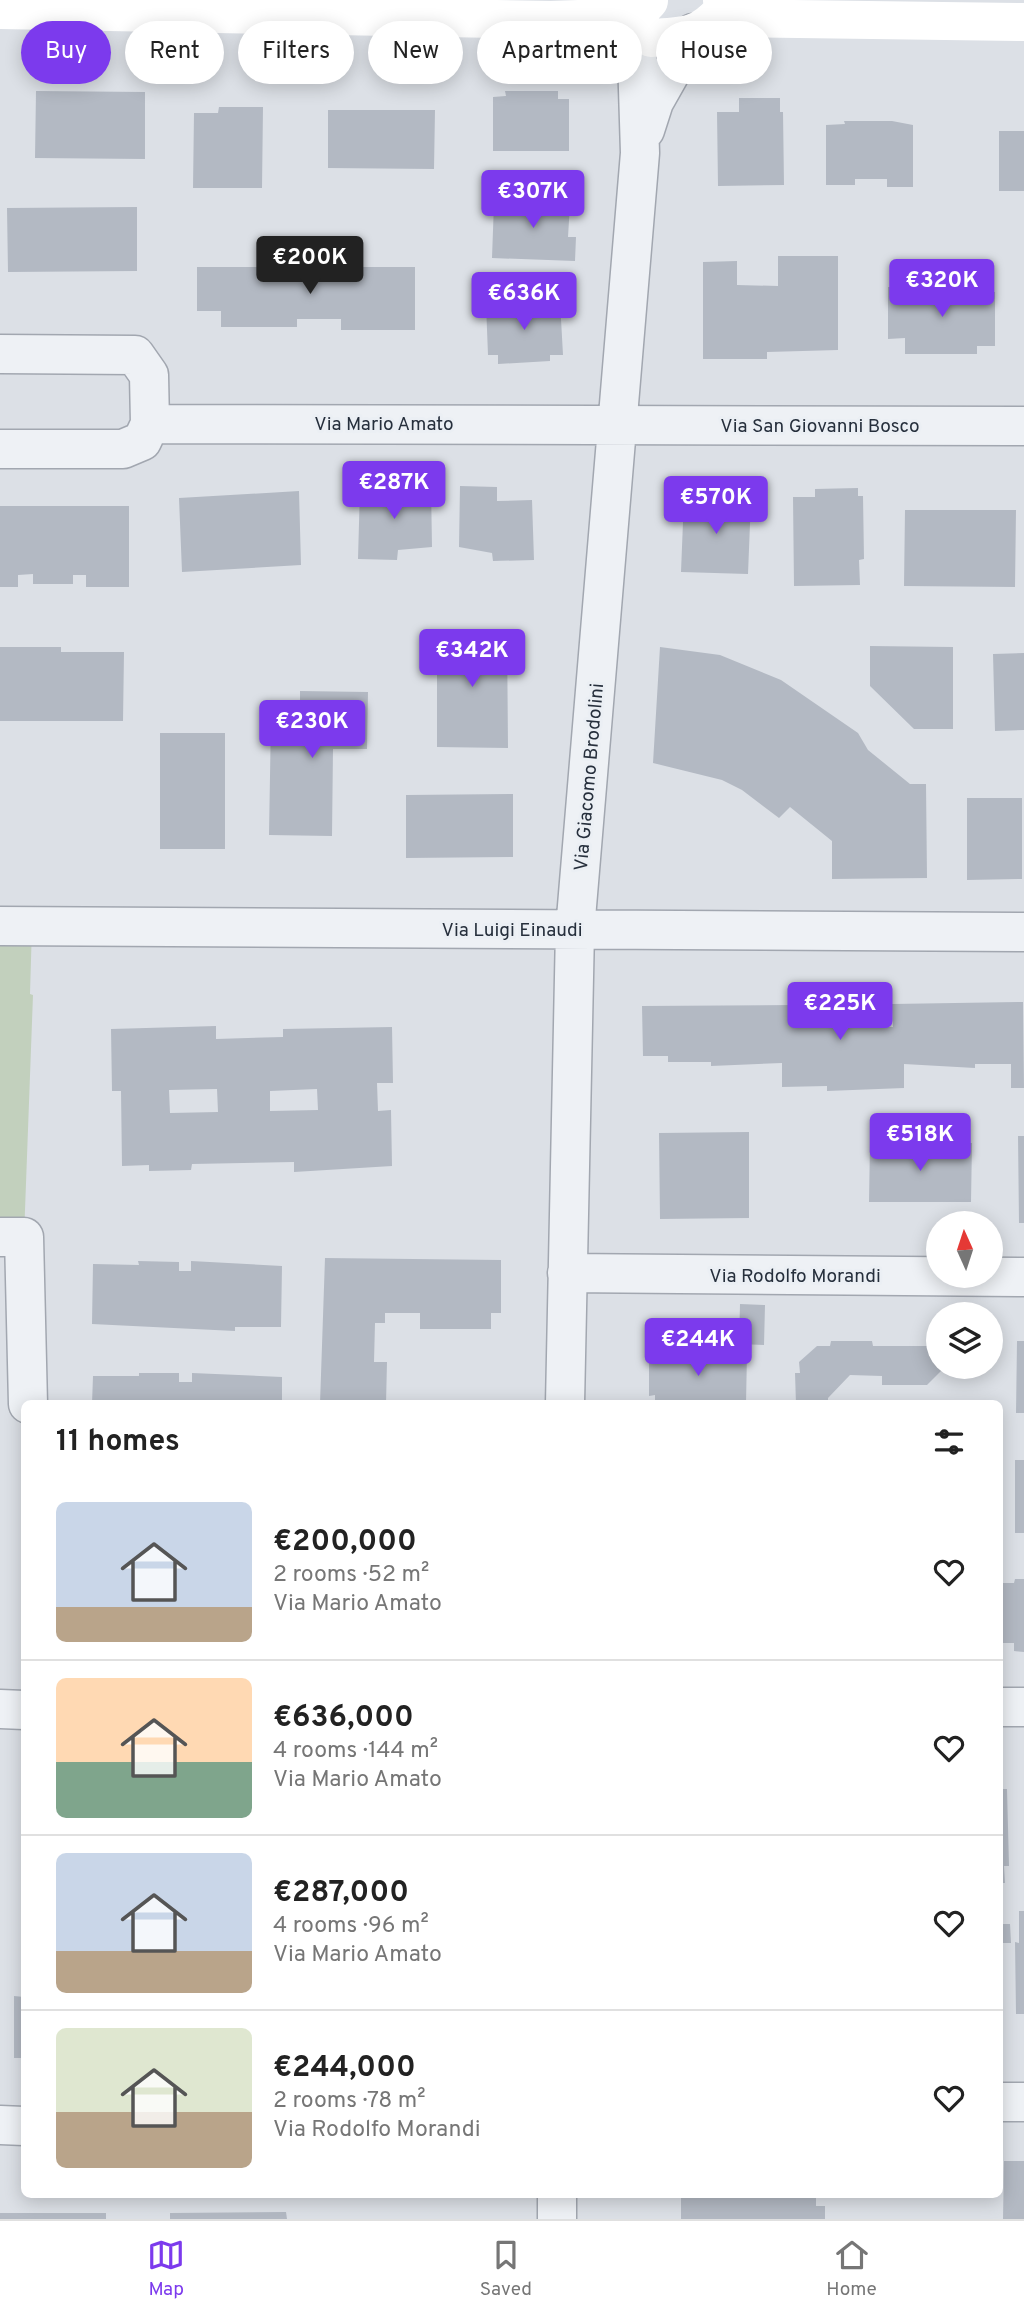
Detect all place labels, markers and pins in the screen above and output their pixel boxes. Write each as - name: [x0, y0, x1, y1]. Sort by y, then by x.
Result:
- pin: €307K: [484, 170, 582, 230]
- pin: €200K: [261, 236, 359, 296]
- pin: €320K: [893, 260, 991, 319]
- pin: €636K: [475, 272, 573, 332]
- pin: €287K: [345, 462, 443, 521]
- pin: €570K: [667, 476, 765, 536]
- pin: €342K: [423, 630, 521, 689]
- pin: €230K: [263, 700, 361, 760]
- pin: €225K: [791, 982, 889, 1042]
- pin: €518K: [871, 1114, 969, 1173]
- pin: €244K: [649, 1318, 747, 1378]

